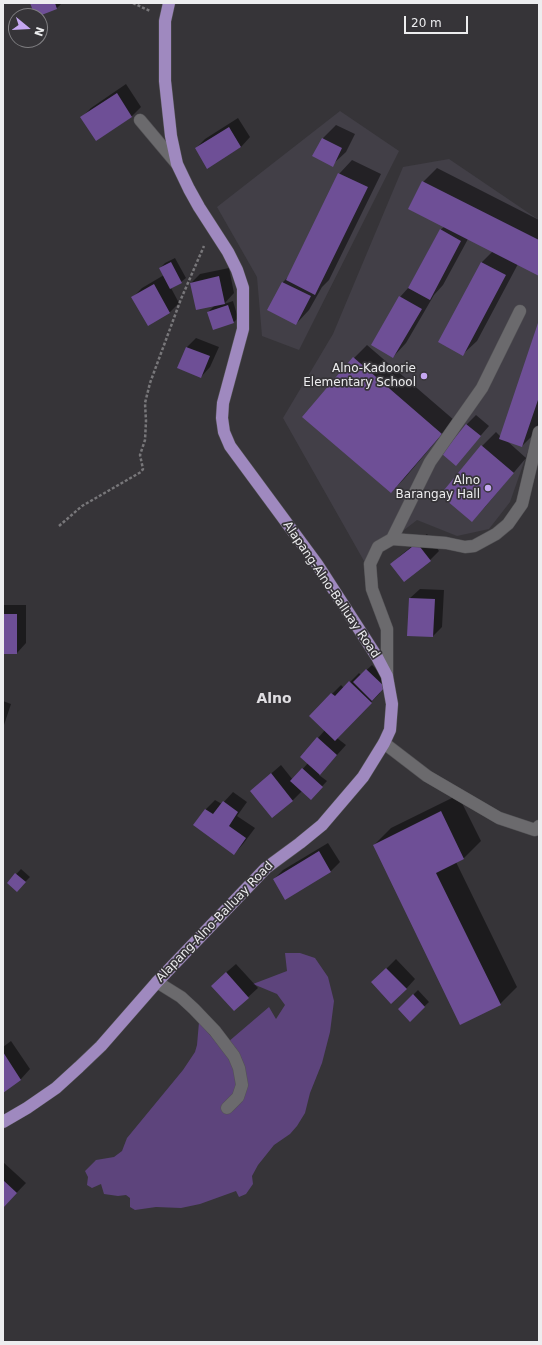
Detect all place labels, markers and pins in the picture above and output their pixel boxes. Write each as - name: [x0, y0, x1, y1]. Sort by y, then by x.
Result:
- place label: Alno-Kadoorie Elementary School: [303, 362, 416, 390]
- marker: Alno-Kadoorie Elementary School: [419, 371, 429, 381]
- place label: Alno Barangay Hall: [396, 474, 480, 502]
- marker: Alno Barangay Hall: [483, 483, 493, 493]

